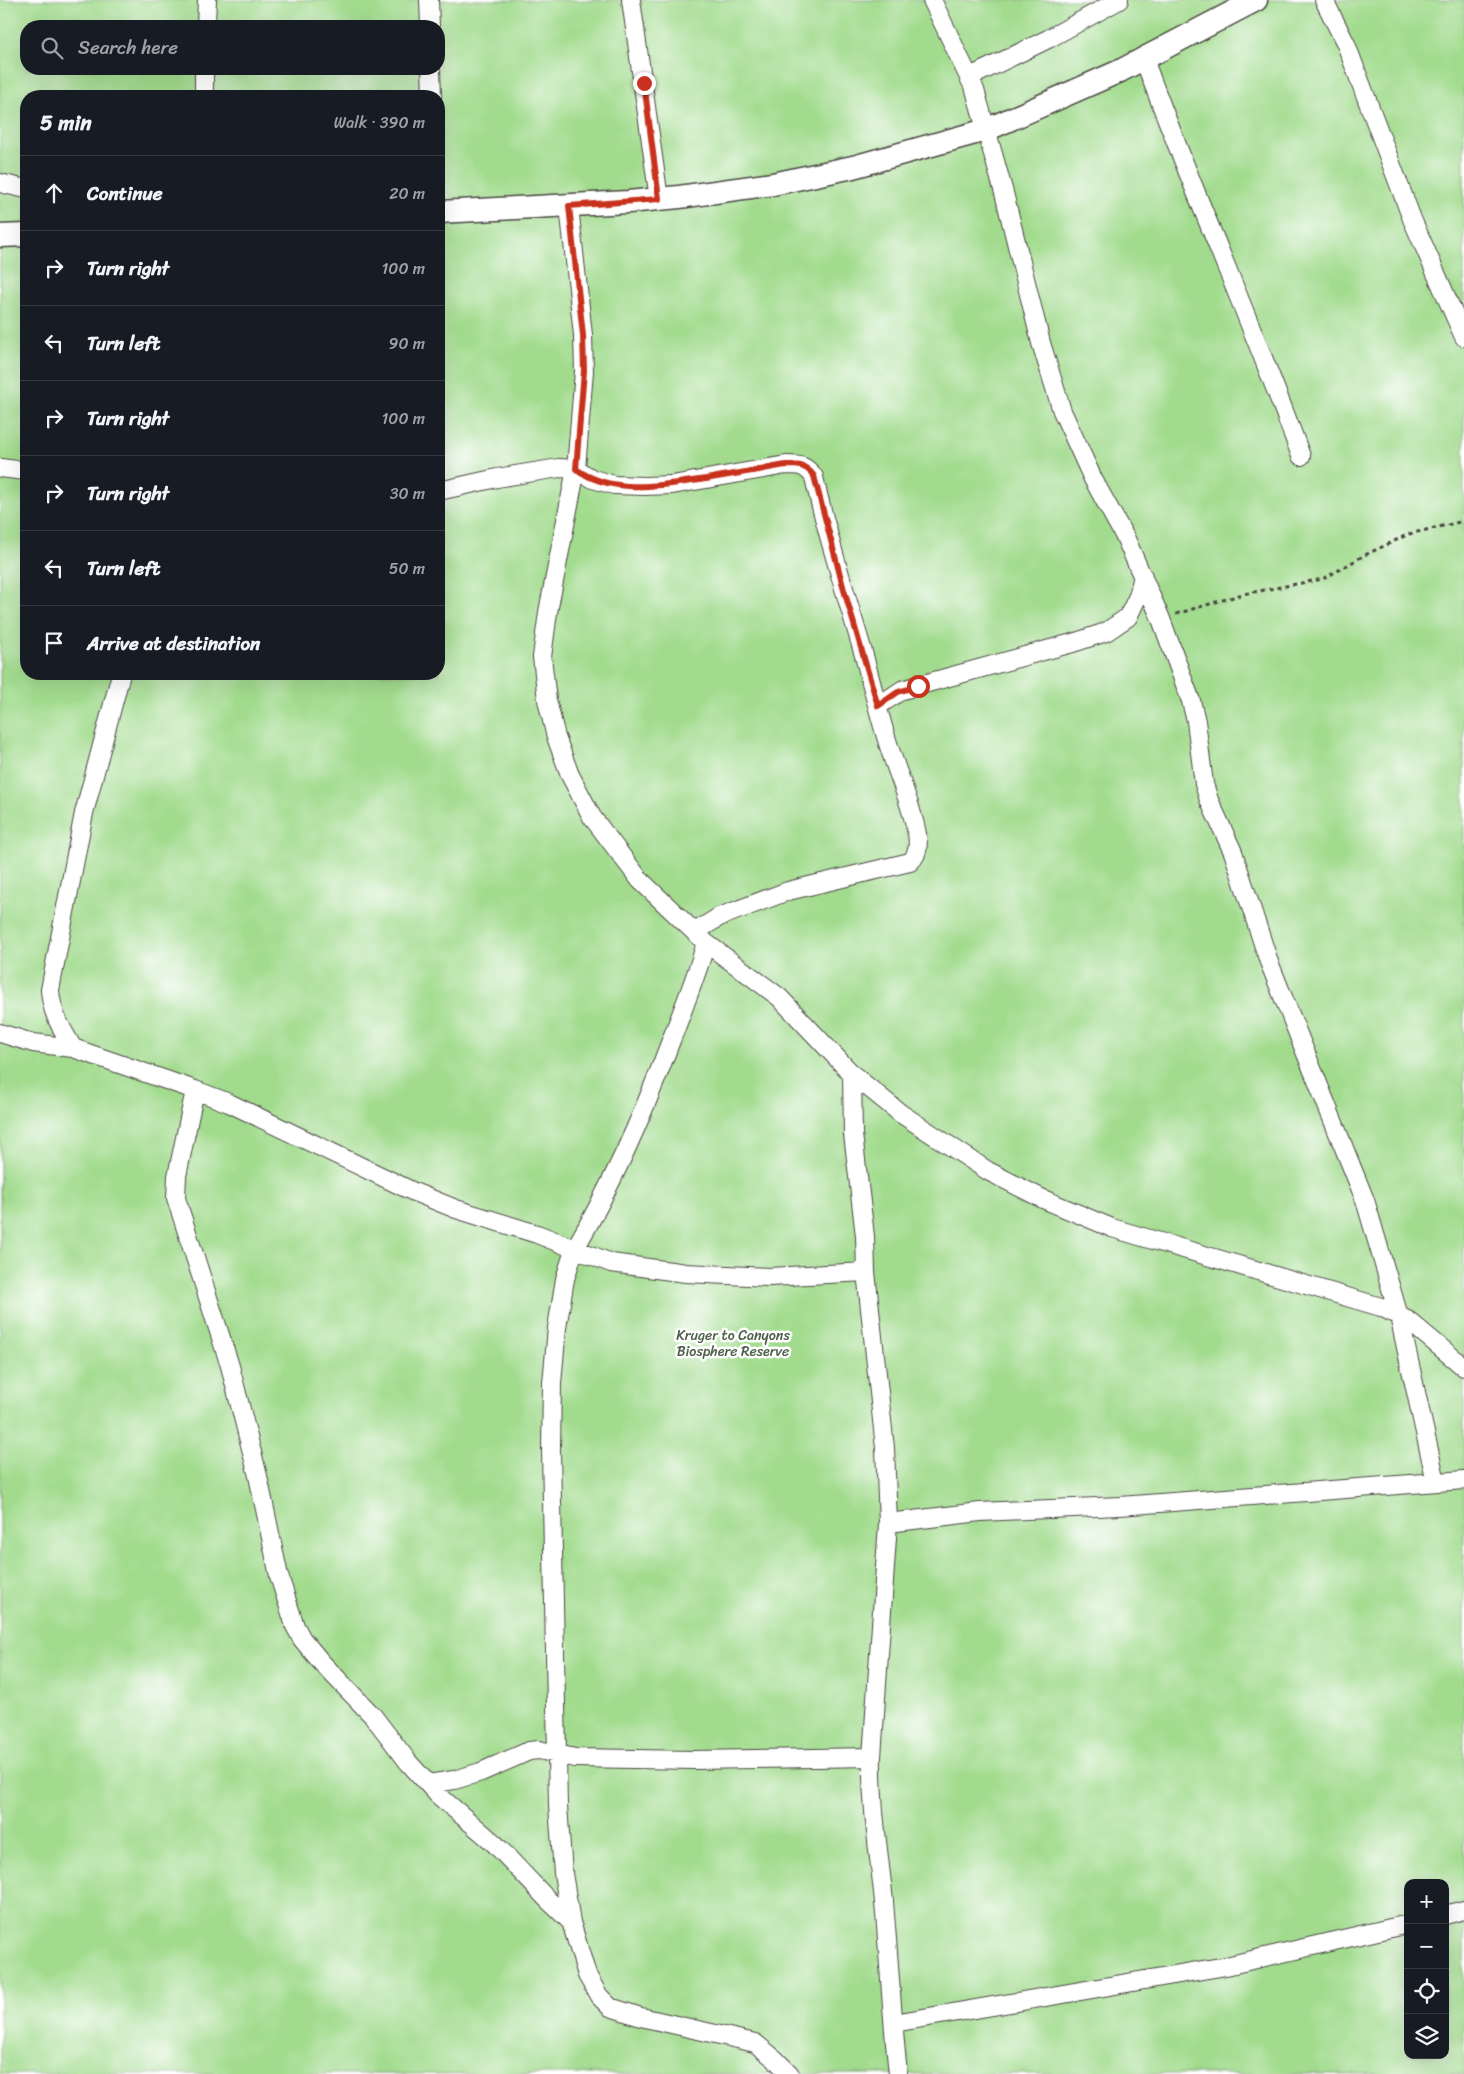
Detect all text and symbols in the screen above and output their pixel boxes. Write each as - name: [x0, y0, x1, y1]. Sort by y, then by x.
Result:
- search box: [20, 20, 445, 75]
- text: Search here: [78, 31, 178, 64]
- icon: search: [38, 34, 66, 62]
- route end: [633, 72, 656, 95]
- text: 5 min: [40, 104, 92, 142]
- text: Walk · 390 m: [334, 108, 425, 137]
- text: Continue: [87, 177, 163, 210]
- icon: ahead: [40, 179, 68, 207]
- text: 20 m: [389, 179, 425, 208]
- text: Turn right: [87, 252, 169, 285]
- icon: right: [40, 254, 68, 282]
- text: 100 m: [381, 254, 425, 283]
- text: Turn left: [87, 327, 160, 360]
- icon: left: [40, 329, 68, 357]
- text: 90 m: [389, 329, 425, 358]
- text: Turn right: [87, 402, 169, 435]
- icon: right: [40, 404, 68, 432]
- text: 100 m: [381, 404, 425, 433]
- text: Turn right: [87, 477, 169, 510]
- icon: right: [40, 479, 68, 507]
- text: 30 m: [390, 479, 425, 508]
- text: Turn left: [87, 552, 160, 585]
- icon: left: [40, 554, 68, 582]
- text: 50 m: [389, 554, 425, 583]
- text: Arrive at destination: [87, 627, 260, 660]
- icon: arrive: [40, 629, 68, 657]
- route start: [907, 675, 930, 698]
- park label: Kruger to Canyons Biosphere Reserve: [676, 1323, 790, 1364]
- map controls: [1404, 1879, 1449, 2059]
- button: +: [1404, 1879, 1449, 1924]
- button: −: [1404, 1924, 1449, 1969]
- button: locate: [1404, 1969, 1449, 2014]
- button: layers: [1404, 2014, 1449, 2059]

